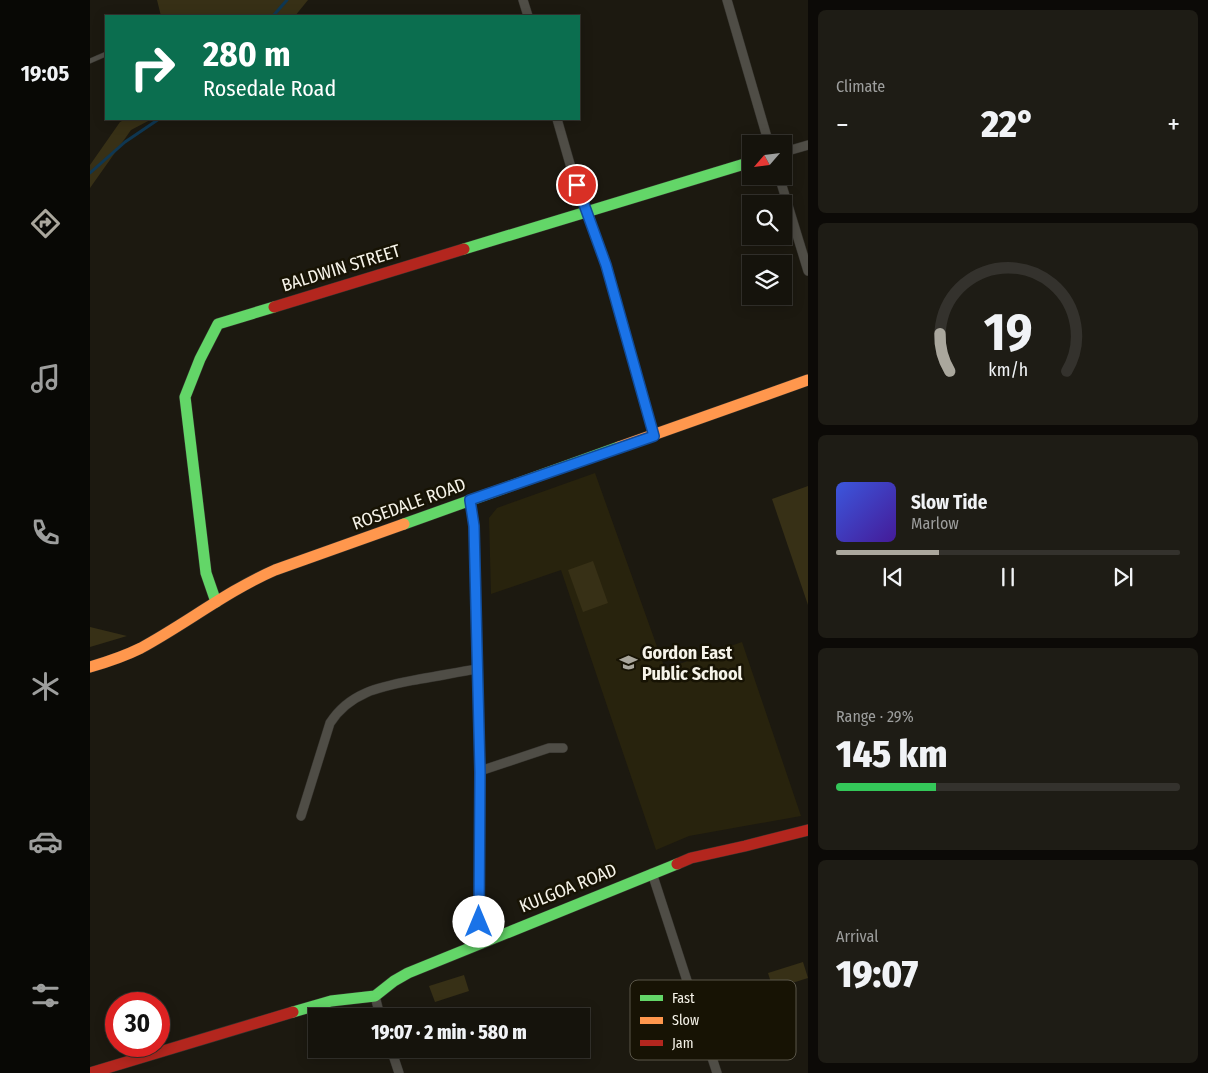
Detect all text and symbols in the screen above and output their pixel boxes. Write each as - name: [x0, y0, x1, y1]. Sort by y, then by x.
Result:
- text: 280 m: [203, 33, 291, 75]
- icon: right: [120, 35, 185, 100]
- text: 19:05: [21, 60, 69, 87]
- text: Rosedale Road: [203, 75, 336, 102]
- text: Climate: [836, 77, 885, 96]
- text: 22°: [981, 101, 1035, 147]
- text: −: [836, 108, 849, 141]
- text: +: [1167, 108, 1180, 141]
- north arrow: [742, 135, 792, 185]
- map controls: [742, 135, 792, 305]
- pin: [556, 164, 598, 206]
- icon: arrive: [563, 171, 591, 199]
- button: search: [742, 195, 792, 245]
- icon: directions: [28, 206, 63, 241]
- street label: BALDWIN STREET: [279, 239, 404, 296]
- button: layers: [742, 255, 792, 305]
- text: 19: [984, 301, 1032, 364]
- text: km/h: [988, 359, 1028, 381]
- icon: music: [28, 361, 63, 396]
- street label: ROSEDALE ROAD: [349, 473, 469, 535]
- text: Slow Tide: [911, 491, 987, 514]
- text: Marlow: [911, 514, 959, 533]
- icon: phone: [28, 515, 63, 550]
- icon: previous: [879, 563, 907, 591]
- icon: pause: [994, 563, 1022, 591]
- icon: next: [1109, 563, 1137, 591]
- place label: Gordon East Public School: [642, 642, 743, 685]
- school or university icon: Gordon East Public School: [618, 653, 638, 673]
- icon: climate: [28, 669, 63, 704]
- text: Range · 29%: [836, 707, 914, 726]
- text: 145 km: [836, 731, 947, 777]
- icon: car: [28, 824, 63, 859]
- street label: KULGOA ROAD: [516, 859, 620, 917]
- position arrow: [452, 895, 504, 947]
- text: Arrival: [836, 927, 878, 946]
- text: 19:07: [836, 951, 918, 997]
- icon: filters: [28, 978, 63, 1013]
- legend: [630, 980, 796, 1060]
- text: Fast: [672, 990, 695, 1007]
- speed limit sign: 30: [105, 992, 170, 1057]
- text: Slow: [672, 1012, 699, 1029]
- text: 19:07 · 2 min · 580 m: [371, 1021, 527, 1044]
- text: Jam: [672, 1035, 693, 1052]

